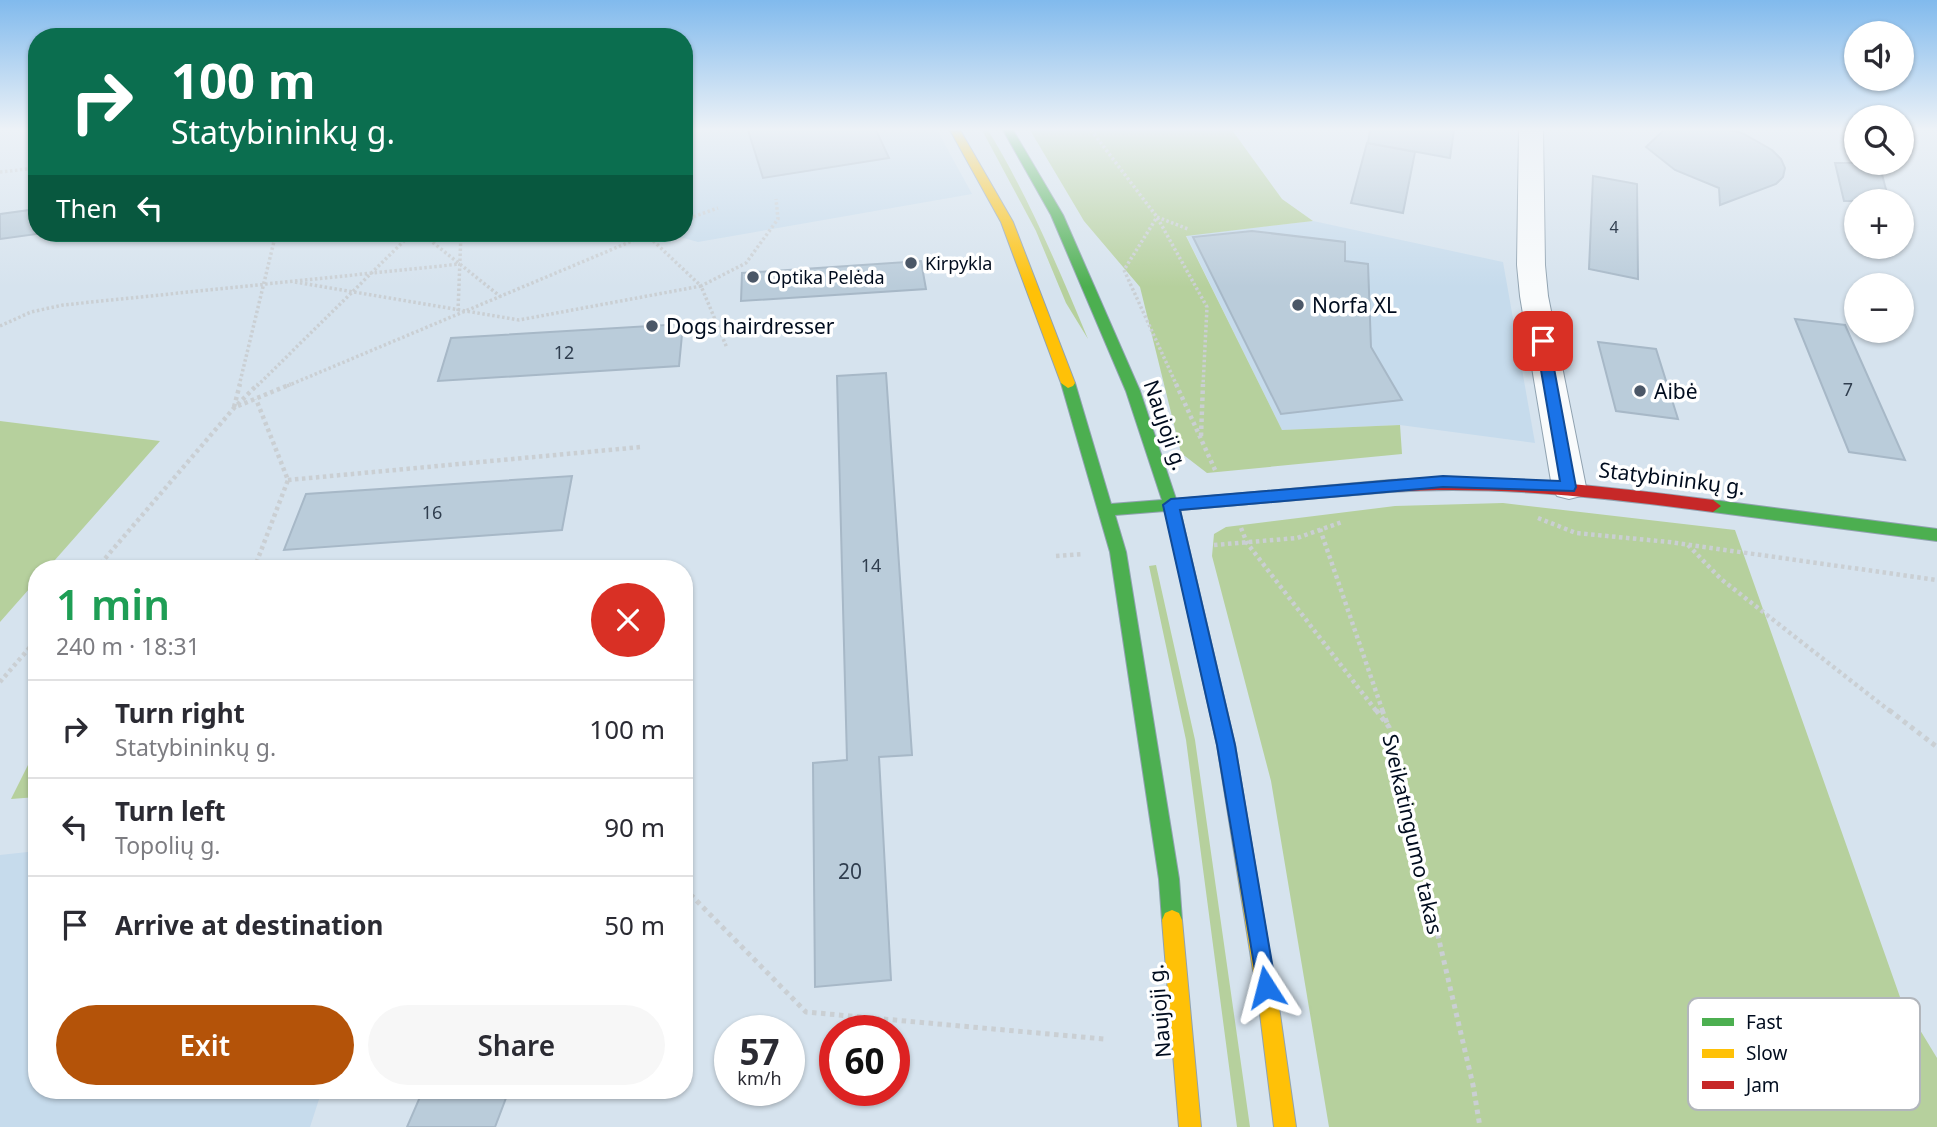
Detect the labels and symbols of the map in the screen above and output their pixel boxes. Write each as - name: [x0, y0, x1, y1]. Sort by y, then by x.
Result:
- house number: 4: [1609, 216, 1619, 238]
- place label: Kirpykla: [925, 251, 992, 275]
- marker: Kirpykla: [903, 255, 919, 271]
- place label: Optika Pelėda: [767, 265, 885, 289]
- marker: Optika Pelėda: [745, 269, 761, 285]
- place label: Norfa XL: [1312, 291, 1397, 319]
- marker: Norfa XL: [1290, 297, 1306, 313]
- pin: [1513, 311, 1573, 371]
- place label: Dogs hairdresser: [666, 312, 835, 340]
- marker: Dogs hairdresser: [644, 318, 660, 334]
- house number: 12: [554, 340, 574, 364]
- street label: Naujoji g.: [1138, 376, 1194, 474]
- place label: Aibė: [1654, 377, 1698, 405]
- house number: 7: [1843, 377, 1853, 401]
- marker: Aibė: [1632, 383, 1648, 399]
- street label: Statybininkų g.: [1597, 455, 1747, 501]
- house number: 16: [422, 500, 442, 524]
- house number: 14: [861, 553, 881, 577]
- street label: Sveikatingumo takas: [1376, 731, 1450, 937]
- house number: 20: [838, 857, 862, 885]
- position arrow: [1229, 950, 1303, 1024]
- street label: Naujoji g.: [1141, 963, 1177, 1059]
- legend: [1688, 998, 1920, 1110]
- text: Fast: [1746, 1009, 1783, 1035]
- speed limit sign: 60: [819, 1015, 910, 1106]
- text: Slow: [1746, 1040, 1787, 1066]
- text: Jam: [1744, 1072, 1780, 1098]

